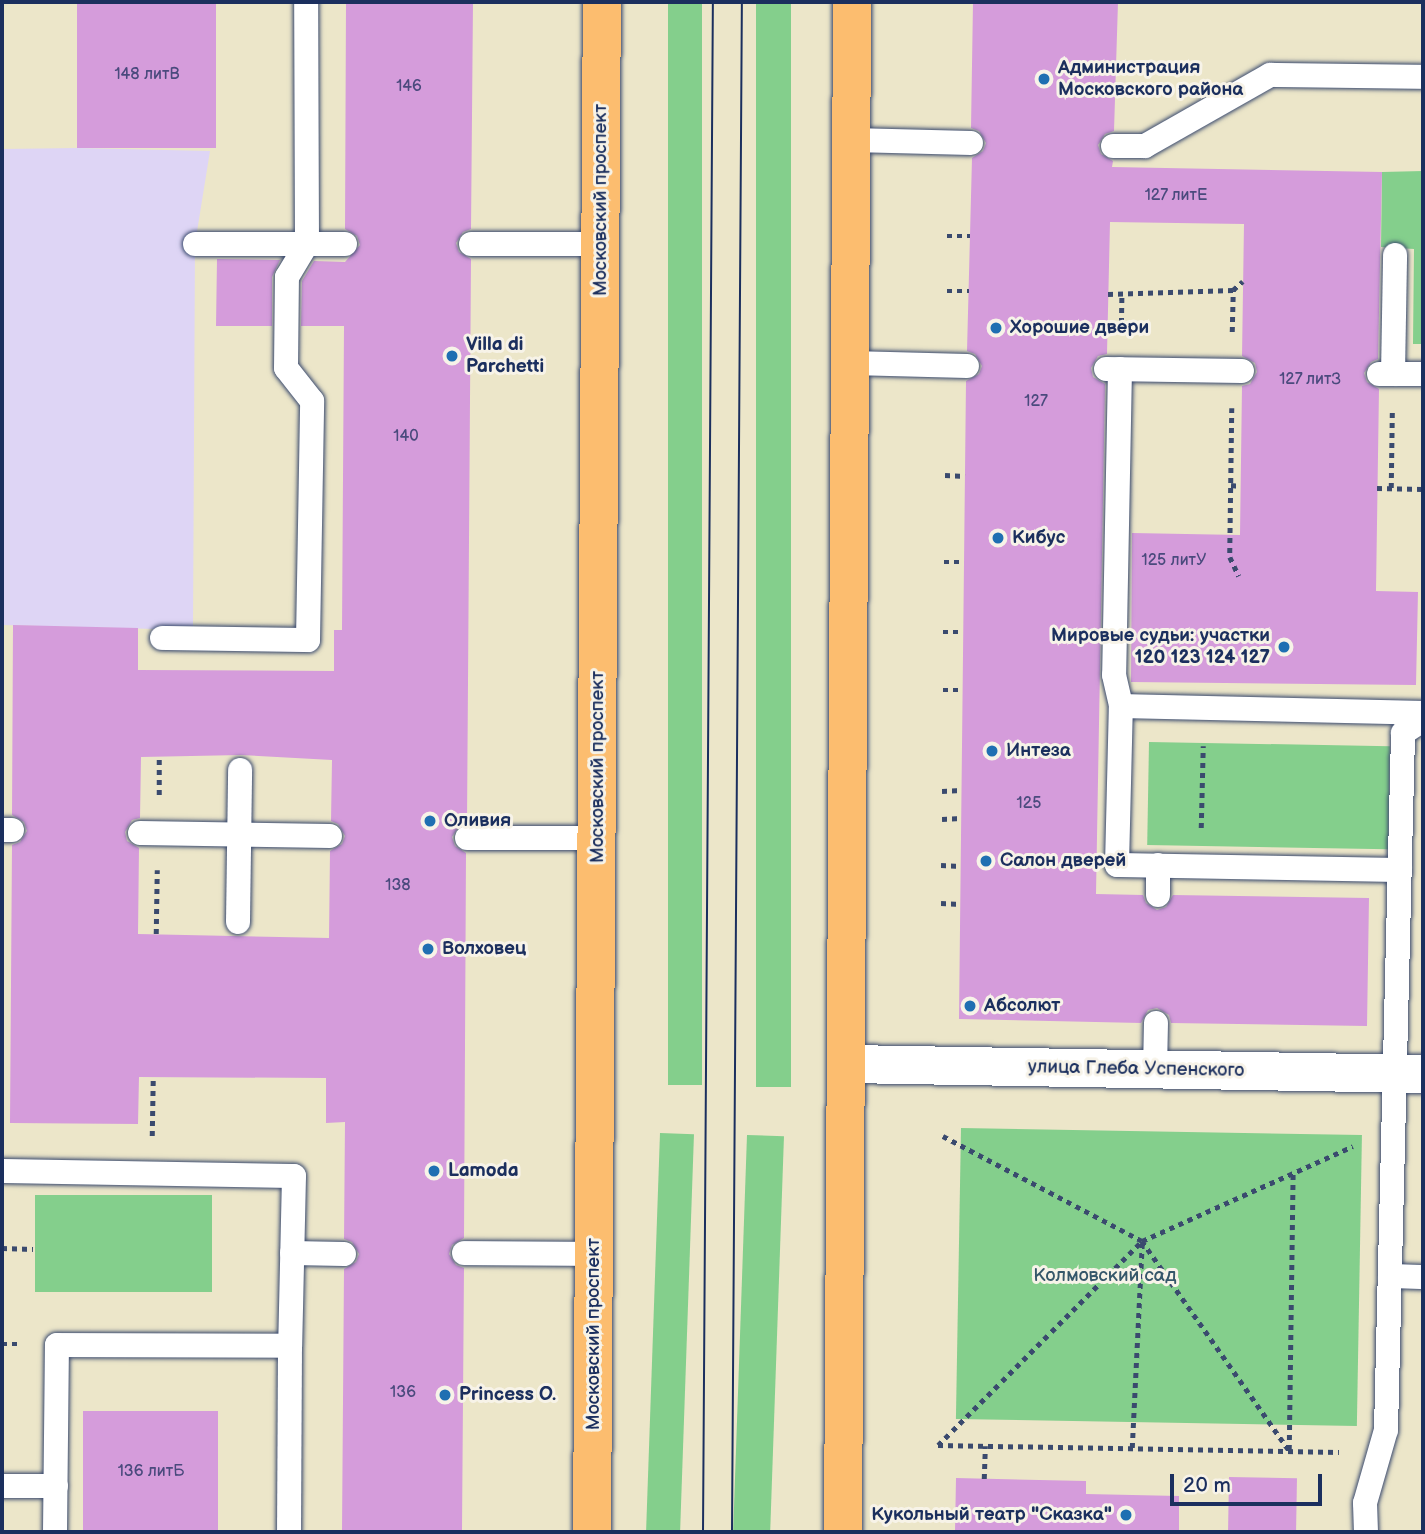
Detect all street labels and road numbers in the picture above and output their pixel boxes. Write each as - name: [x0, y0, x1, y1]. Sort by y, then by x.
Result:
- street label: Московский проспект: [590, 104, 612, 296]
- street label: Московский проспект: [587, 671, 609, 863]
- street label: улица Глеба Успенского: [1028, 1056, 1244, 1082]
- street label: Московский проспект: [583, 1238, 605, 1430]

